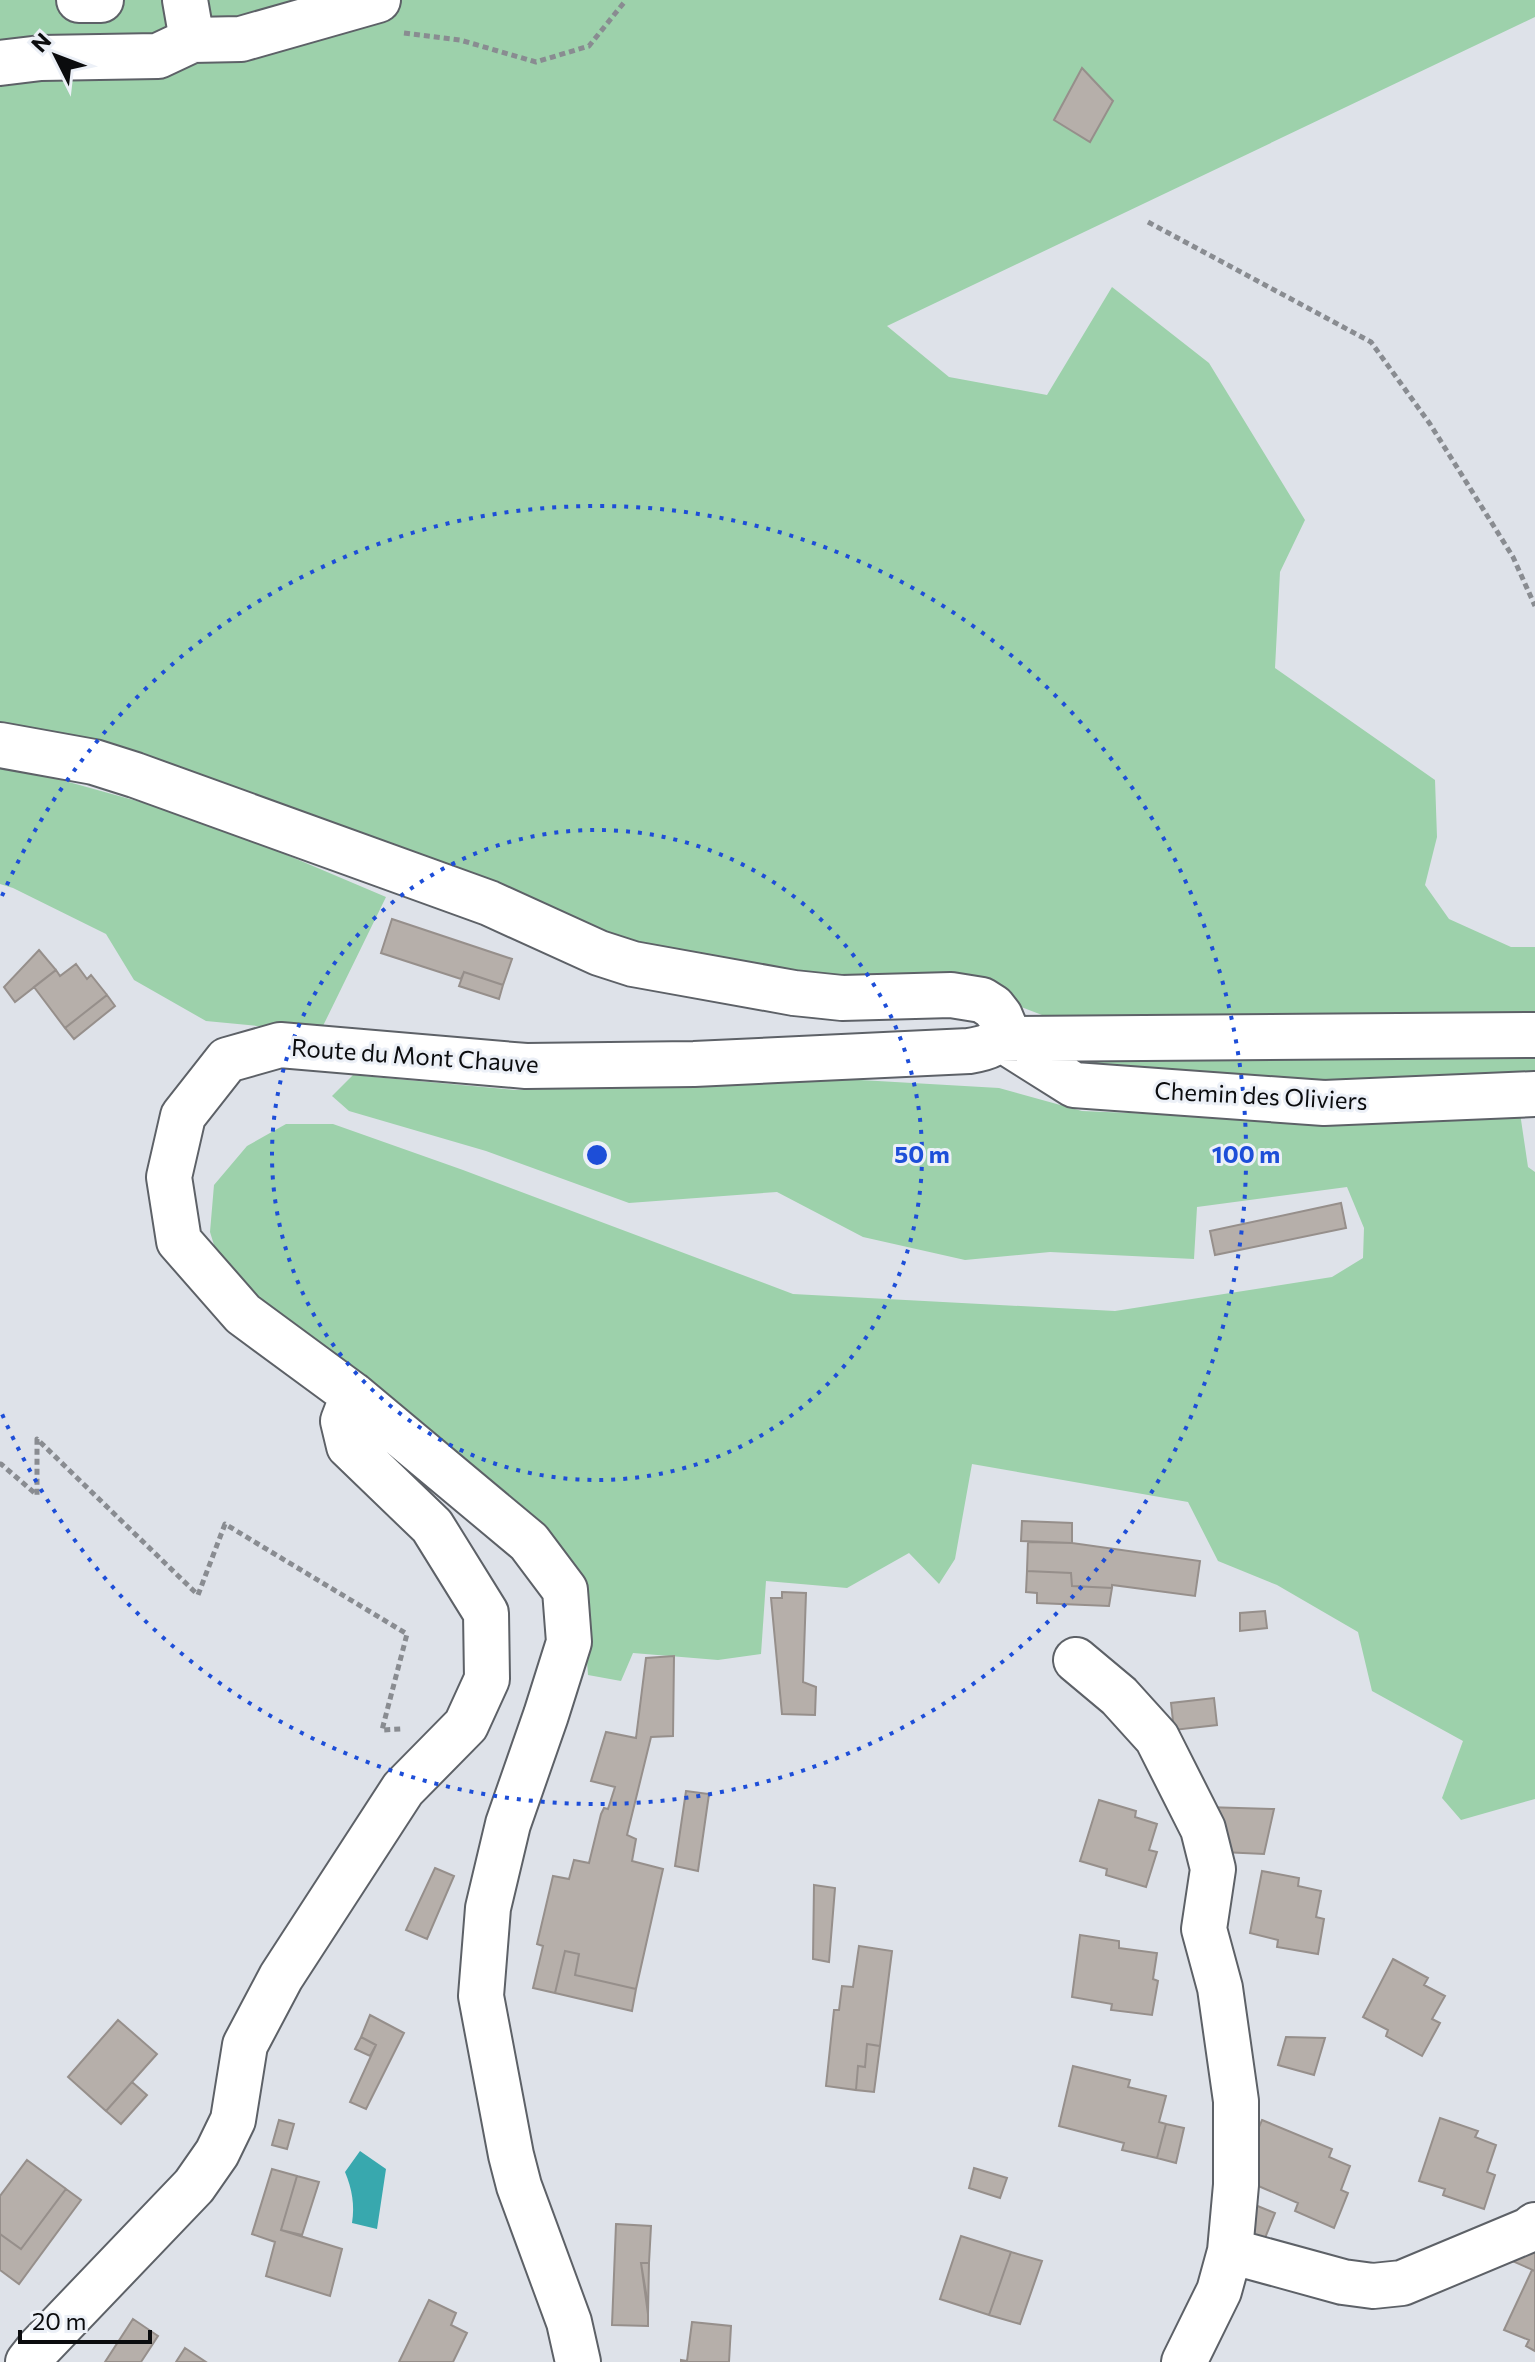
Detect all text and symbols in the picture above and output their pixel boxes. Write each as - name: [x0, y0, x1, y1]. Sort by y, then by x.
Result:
- north arrow: [16, 16, 96, 96]
- text: N: [25, 27, 56, 57]
- street label: Route du Mont Chauve: [290, 1032, 540, 1078]
- street label: Chemin des Oliviers: [1154, 1075, 1368, 1115]
- text: 50 m: [894, 1139, 950, 1168]
- text: 100 m: [1212, 1139, 1280, 1168]
- centre of rings: [583, 1141, 611, 1169]
- scale bar: [20, 2294, 150, 2344]
- text: 20 m: [32, 2306, 86, 2335]

